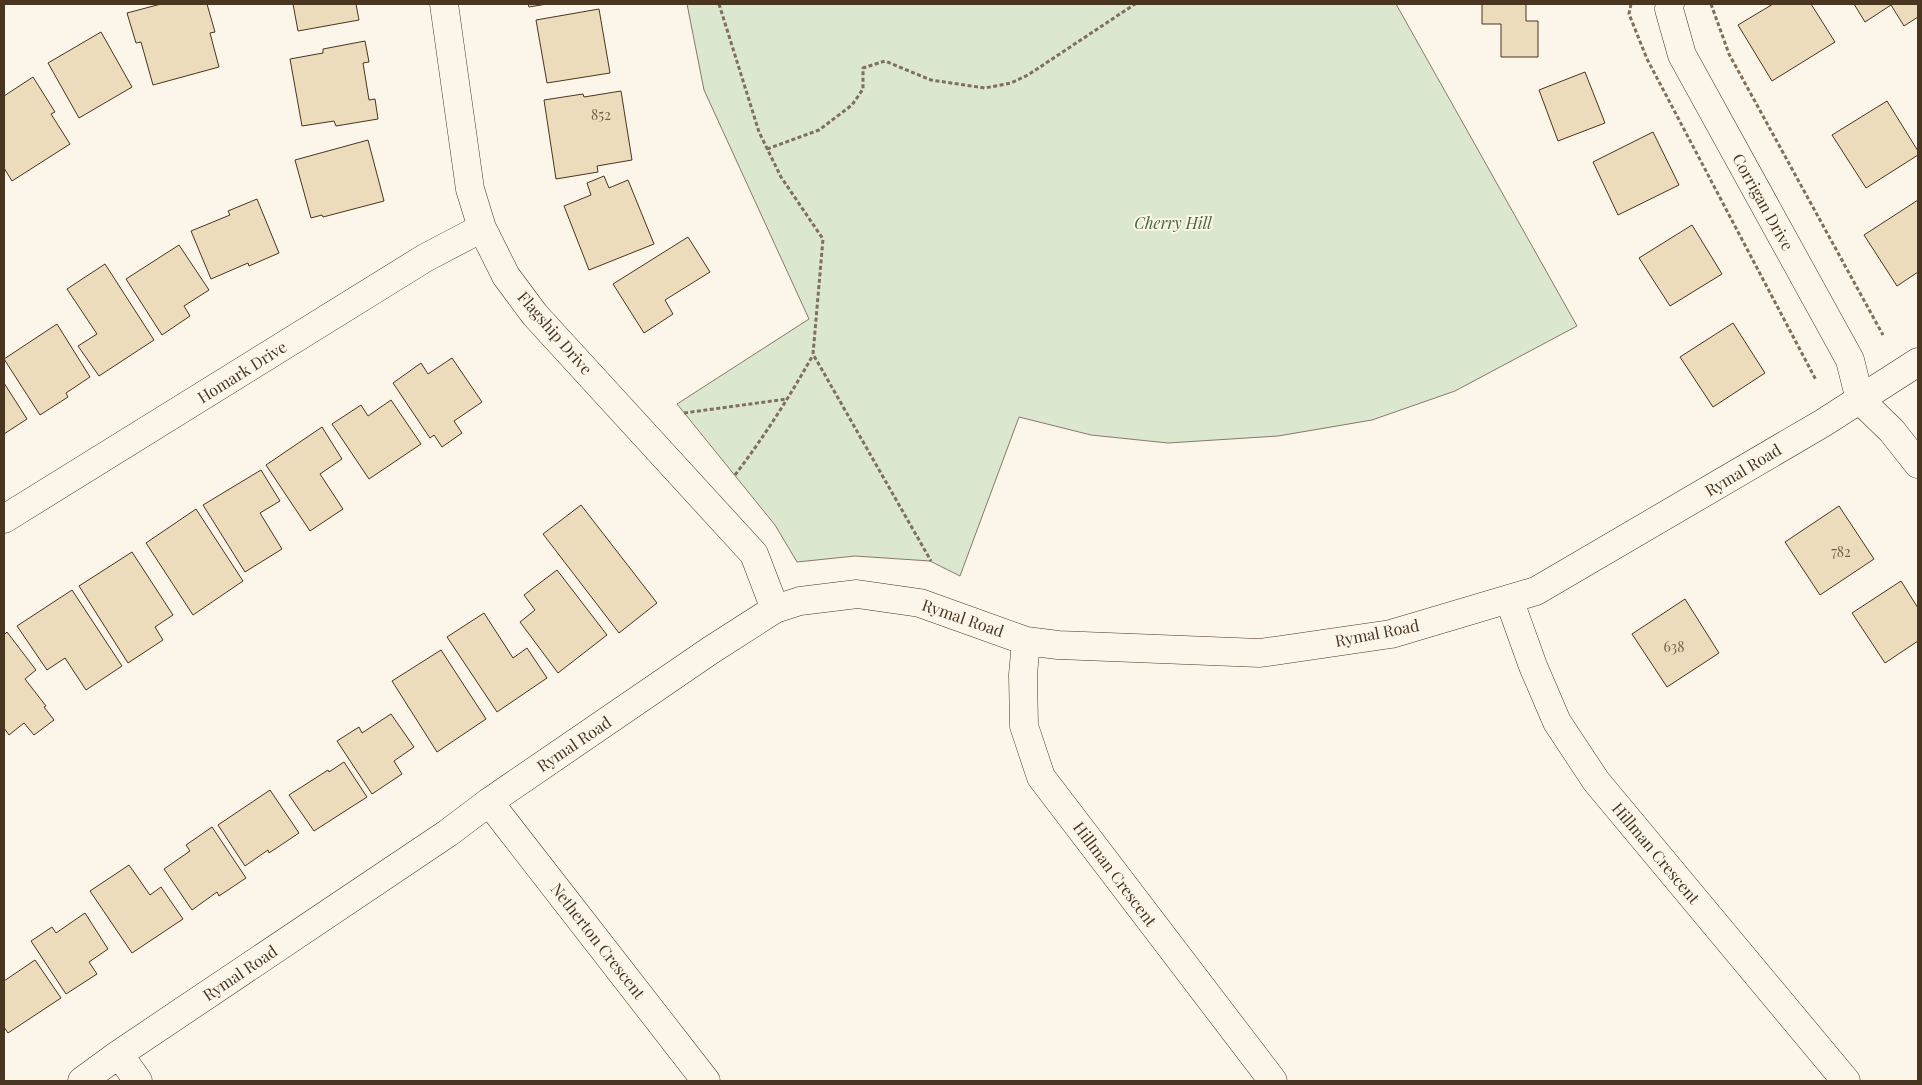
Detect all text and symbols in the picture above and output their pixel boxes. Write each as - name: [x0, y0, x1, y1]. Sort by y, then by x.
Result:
- house number: 852: [591, 105, 611, 124]
- street label: Corrigan Drive: [1728, 150, 1799, 254]
- park label: Cherry Hill: [1134, 212, 1212, 233]
- street label: Flagship Drive: [513, 287, 597, 379]
- street label: Homark Drive: [193, 336, 290, 407]
- street label: Rymal Road: [1701, 439, 1785, 501]
- house number: 782: [1831, 542, 1851, 561]
- street label: Rymal Road: [919, 594, 1007, 641]
- street label: Rymal Road: [1333, 614, 1421, 651]
- house number: 638: [1664, 637, 1684, 656]
- street label: Rymal Road: [532, 711, 615, 776]
- street label: Hillman Crescent: [1608, 798, 1705, 908]
- street label: Hillman Crescent: [1069, 817, 1162, 931]
- street label: Netherton Crescent: [547, 878, 650, 1003]
- street label: Rymal Road: [198, 940, 281, 1005]

